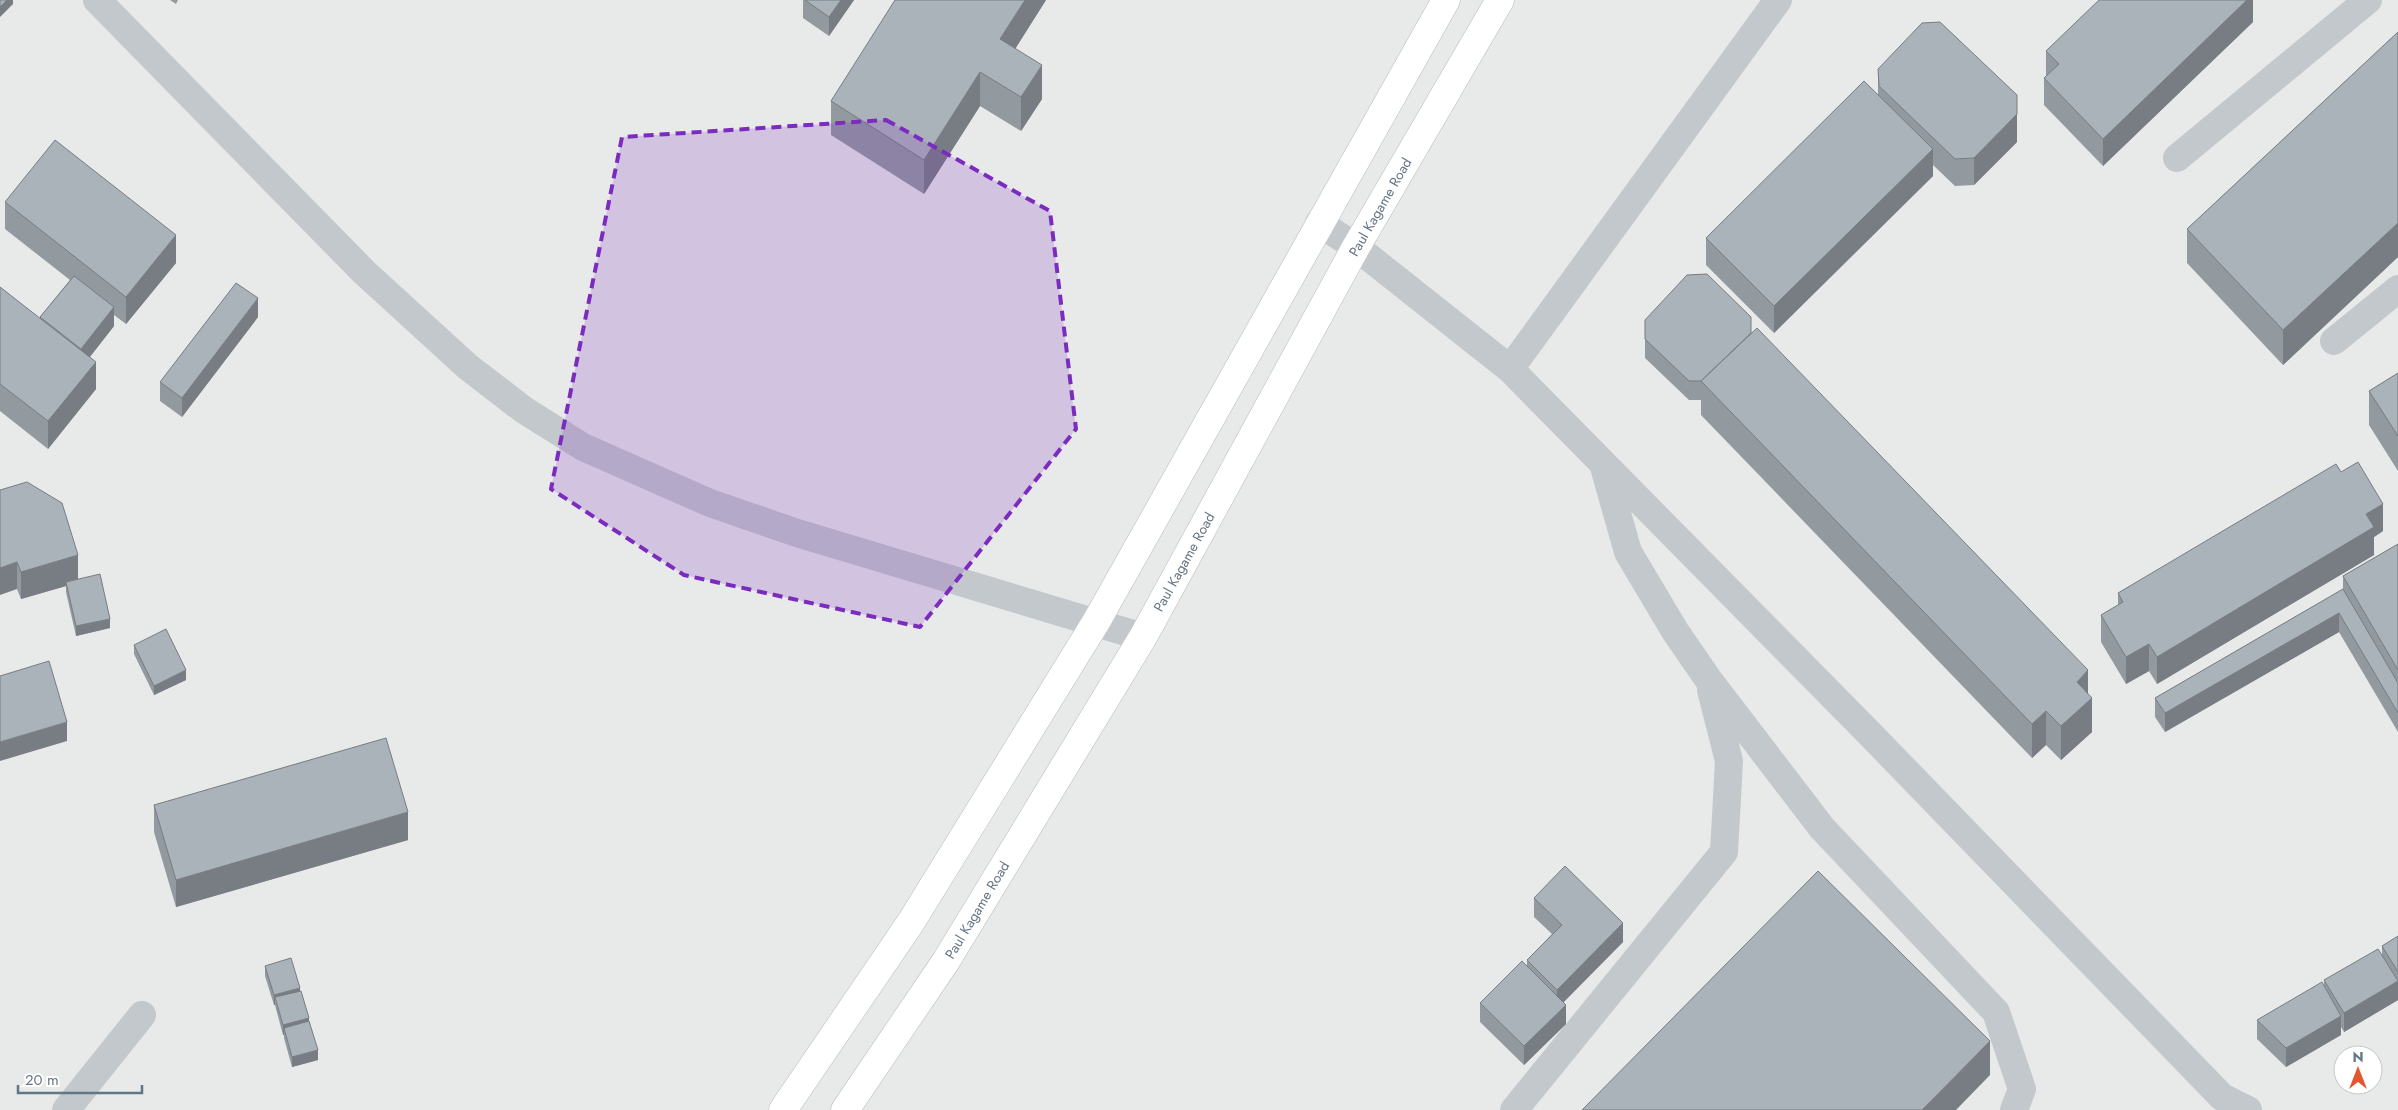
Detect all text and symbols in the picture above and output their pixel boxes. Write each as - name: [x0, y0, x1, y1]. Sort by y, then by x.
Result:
- street label: Paul Kagame Road: [1344, 154, 1416, 260]
- street label: Paul Kagame Road: [1148, 509, 1220, 615]
- street label: Paul Kagame Road: [940, 857, 1014, 963]
- north arrow: [2333, 1045, 2383, 1095]
- text: N: [2352, 1047, 2364, 1067]
- scale bar: [18, 1062, 141, 1094]
- text: 20 m: [25, 1069, 59, 1091]

